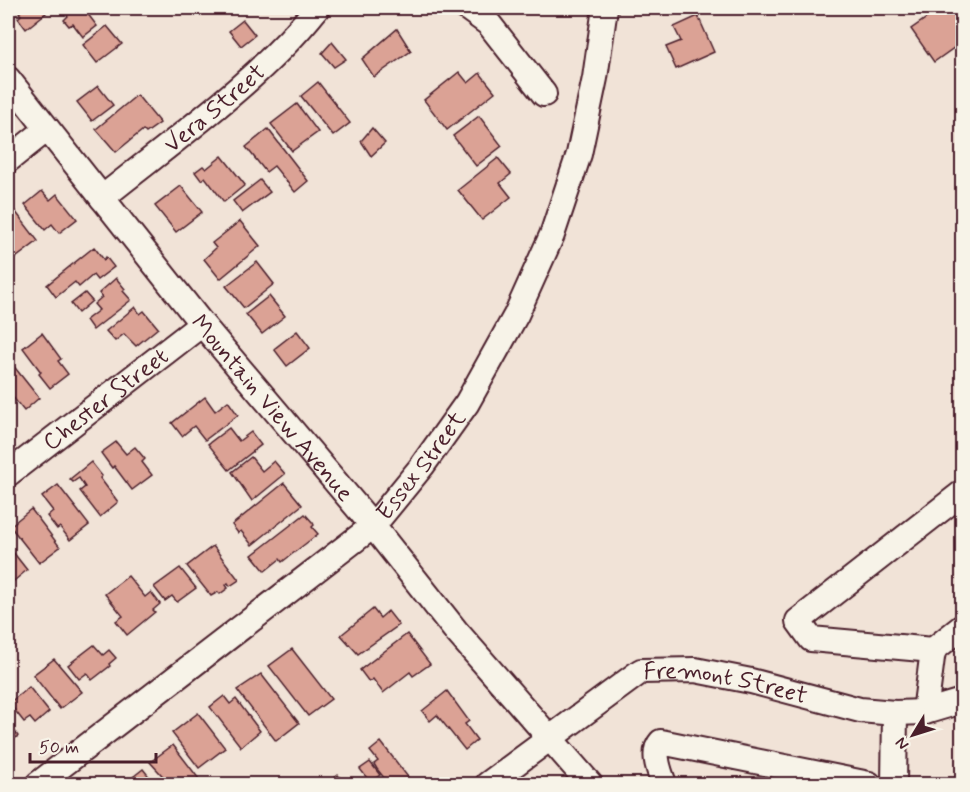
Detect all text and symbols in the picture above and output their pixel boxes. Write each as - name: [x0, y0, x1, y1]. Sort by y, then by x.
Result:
- street label: Vera Street: [158, 58, 273, 161]
- street label: Mountain View Avenue: [183, 308, 360, 509]
- street label: Chester Street: [37, 341, 175, 458]
- street label: Essex Street: [370, 405, 473, 527]
- street label: Fremont Street: [643, 656, 811, 712]
- north arrow: [883, 705, 943, 765]
- scale bar: [30, 726, 156, 764]
- text: N: [891, 733, 914, 754]
- text: 50 m: [39, 736, 79, 760]

